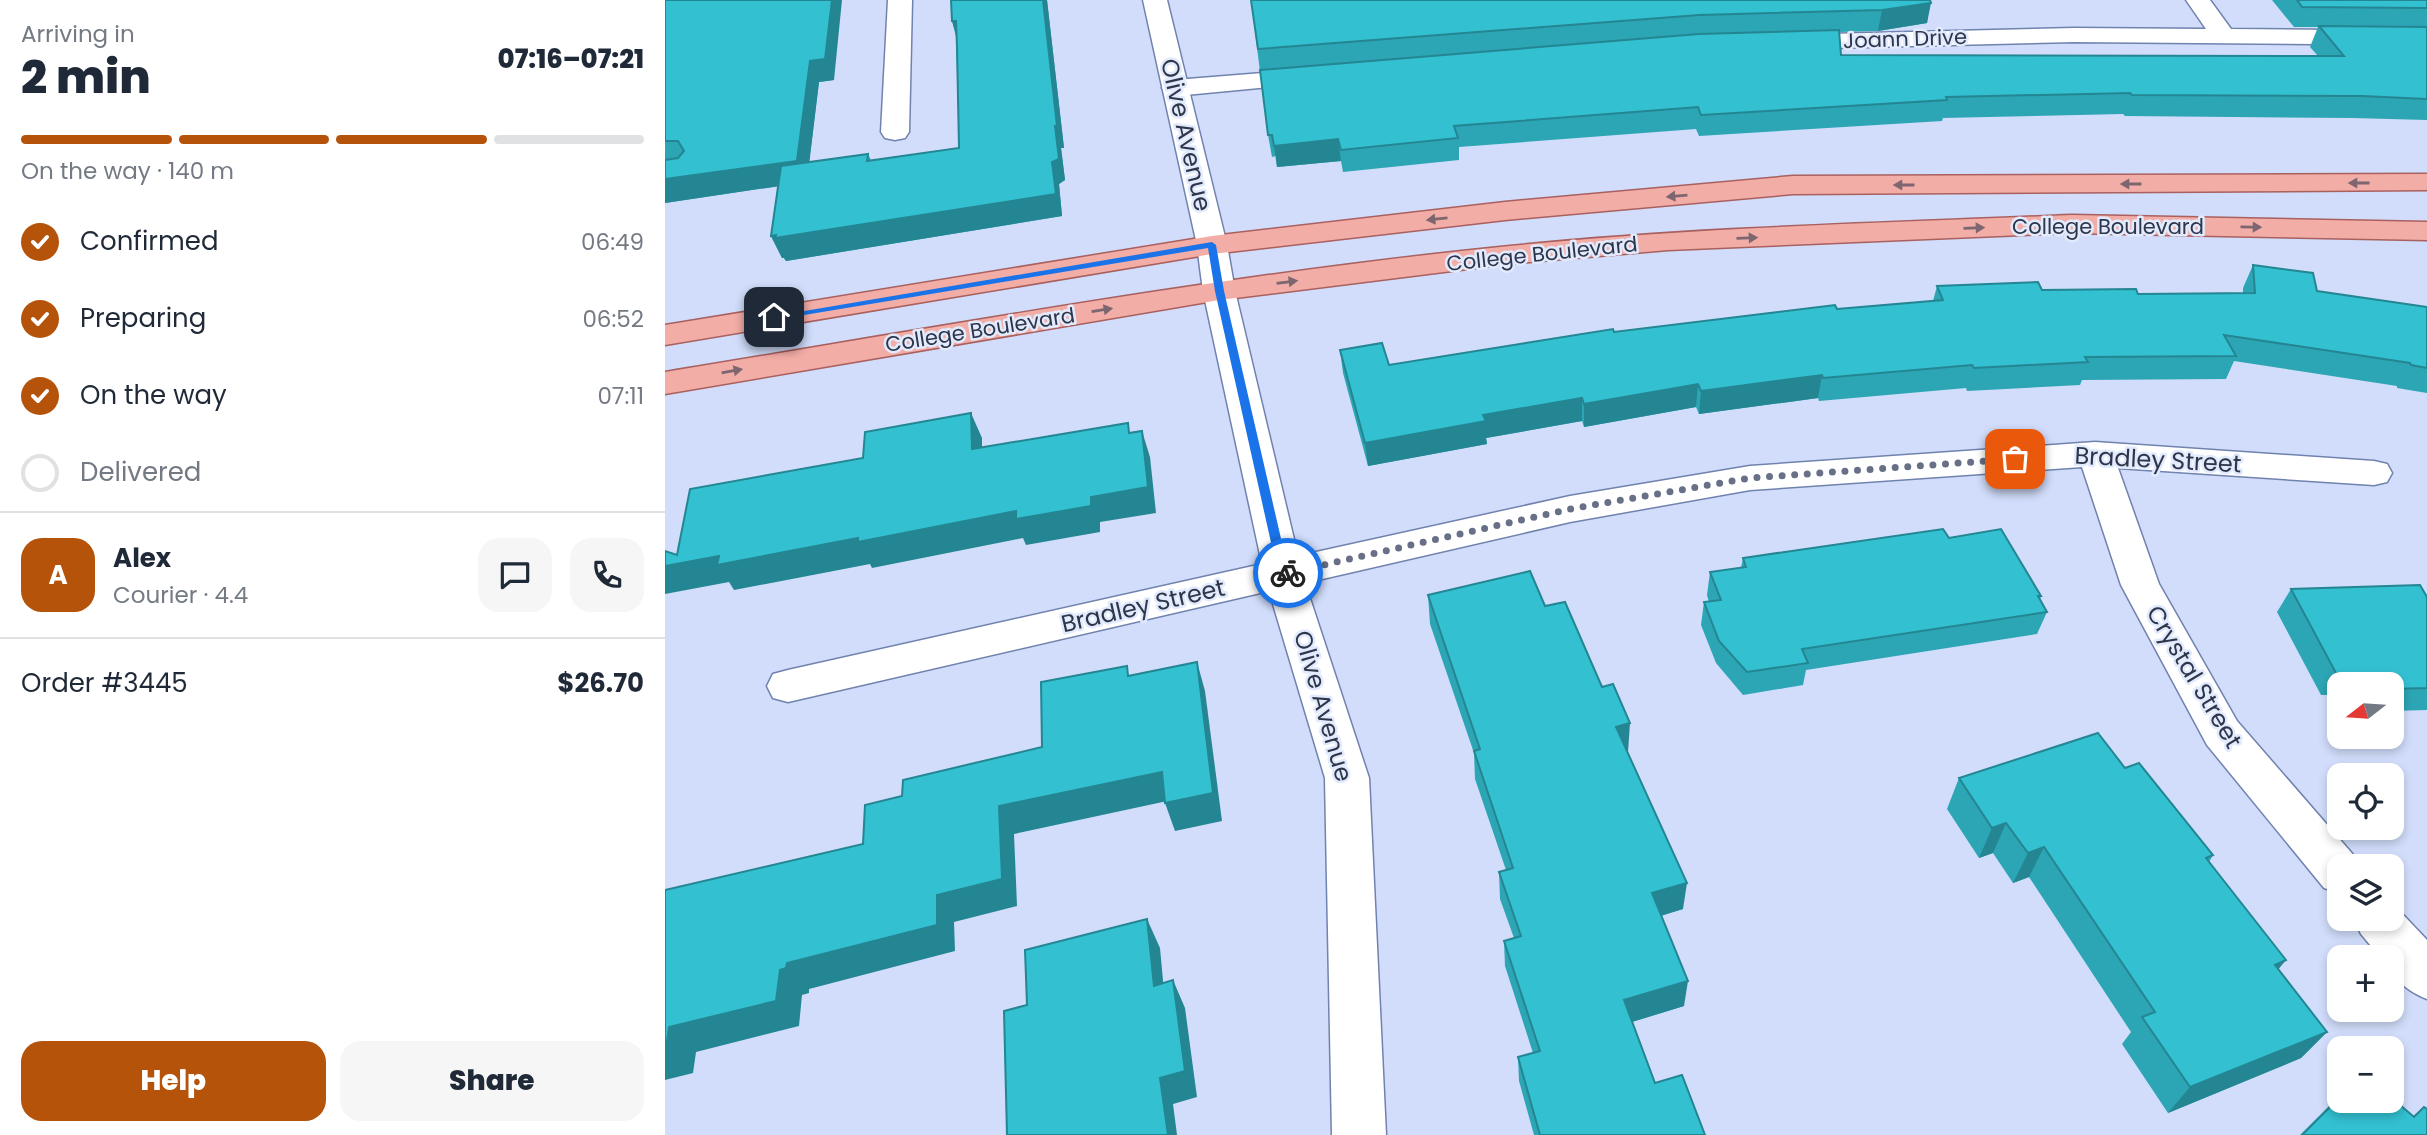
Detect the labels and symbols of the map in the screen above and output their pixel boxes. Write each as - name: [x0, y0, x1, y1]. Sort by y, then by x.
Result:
- street label: Joann Drive: [1843, 22, 1967, 55]
- street label: Olive Avenue: [1153, 55, 1220, 214]
- one-way arrow: [2348, 177, 2370, 188]
- one-way arrow: [2120, 178, 2142, 190]
- one-way arrow: [1893, 179, 1915, 191]
- one-way arrow: [1666, 191, 1688, 202]
- street label: College Boulevard: [2012, 212, 2204, 241]
- one-way arrow: [1426, 214, 1448, 225]
- one-way arrow: [2240, 221, 2262, 233]
- one-way arrow: [1964, 222, 1986, 233]
- street label: College Boulevard: [1445, 229, 1639, 278]
- one-way arrow: [1736, 232, 1758, 243]
- one-way arrow: [1276, 277, 1298, 288]
- pin: [744, 287, 804, 347]
- street label: College Boulevard: [883, 300, 1077, 359]
- one-way arrow: [1091, 304, 1113, 315]
- one-way arrow: [721, 365, 743, 376]
- pin: [1985, 429, 2045, 489]
- street label: Bradley Street: [2074, 439, 2242, 480]
- courier: [1253, 538, 1323, 608]
- street label: Bradley Street: [1058, 571, 1228, 640]
- street label: Crystal Street: [2139, 599, 2250, 754]
- street label: Olive Avenue: [1286, 627, 1361, 785]
- north arrow: [2327, 672, 2405, 749]

